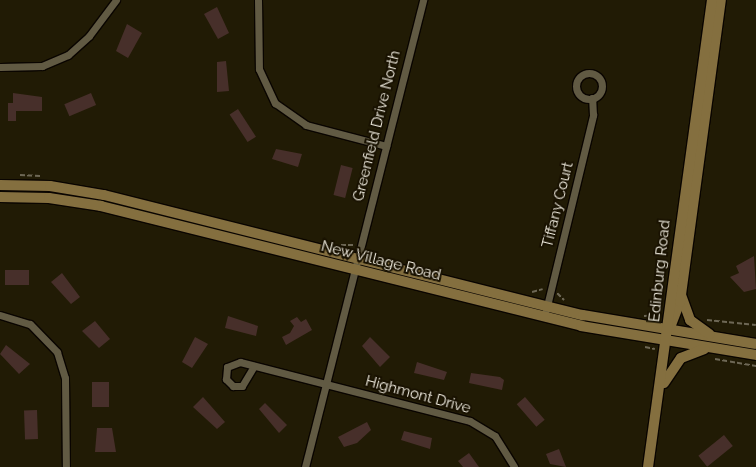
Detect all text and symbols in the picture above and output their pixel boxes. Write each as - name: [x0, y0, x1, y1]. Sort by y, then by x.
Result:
- street label: Greenfield Drive North: [350, 49, 404, 203]
- street label: Tiffany Court: [539, 160, 577, 250]
- street label: Edinburg Road: [646, 219, 674, 323]
- street label: New Village Road: [319, 237, 443, 285]
- street label: Highmont Drive: [363, 372, 473, 418]

